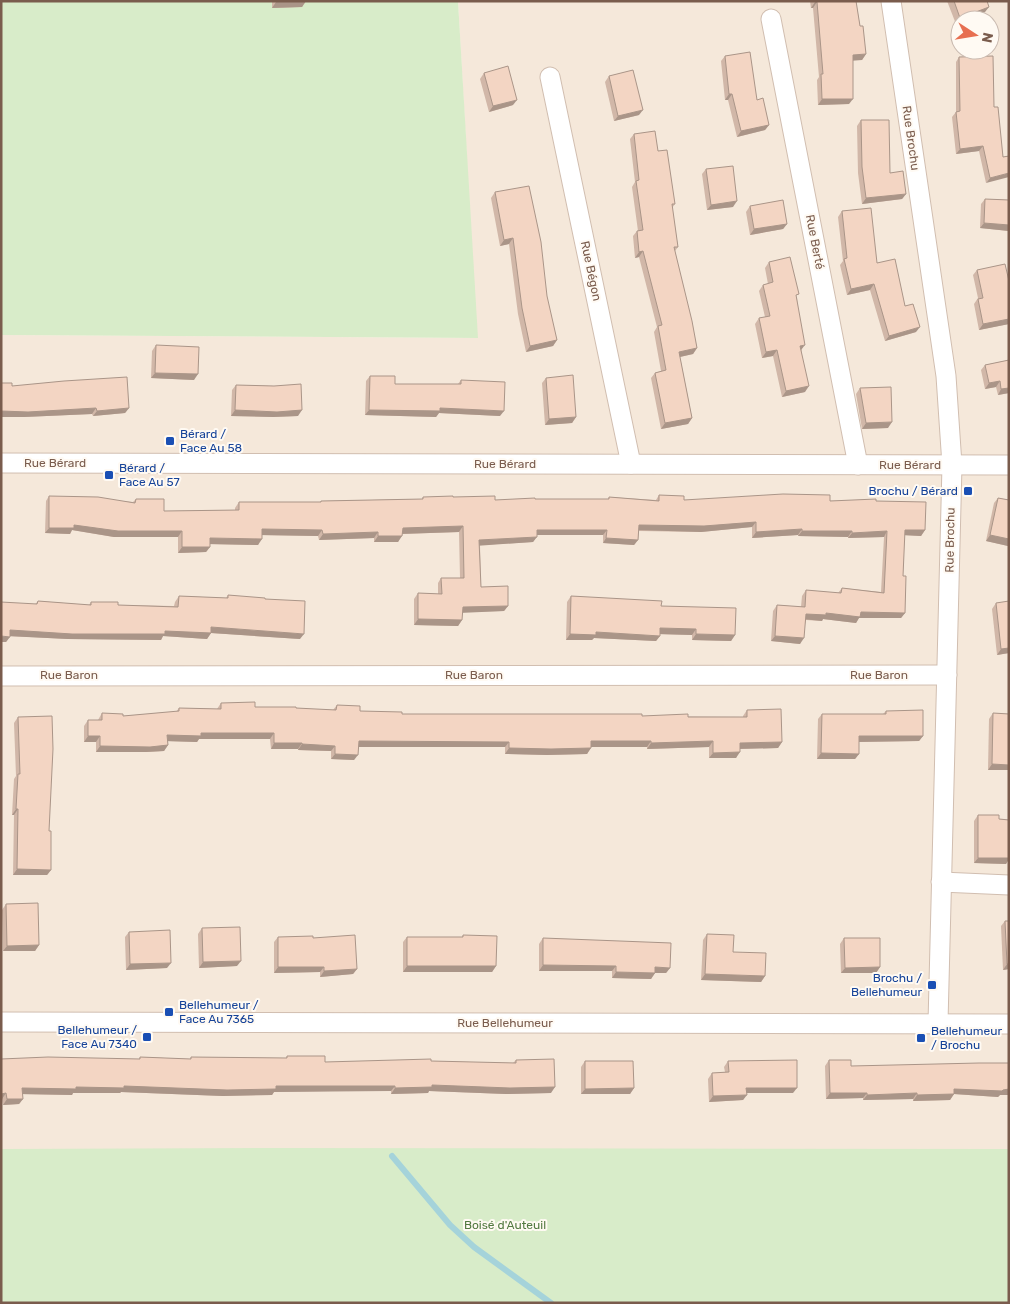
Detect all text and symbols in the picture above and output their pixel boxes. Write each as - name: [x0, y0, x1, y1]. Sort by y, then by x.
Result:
- north arrow: [950, 10, 1000, 60]
- text: N: [978, 31, 997, 44]
- street label: Rue Brochu: [900, 105, 922, 171]
- street label: Rue Berté: [803, 213, 827, 271]
- street label: Rue Bégon: [578, 240, 604, 302]
- place label: Bérard / Face Au 58: [180, 427, 242, 455]
- marker: Bérard / Face Au 58: [164, 435, 176, 447]
- street label: Rue Bérard: [24, 456, 86, 470]
- street label: Rue Bérard: [474, 457, 536, 471]
- street label: Rue Bérard: [879, 458, 941, 472]
- place label: Bérard / Face Au 57: [119, 461, 180, 489]
- marker: Bérard / Face Au 57: [103, 469, 115, 481]
- place label: Brochu / Bérard: [868, 484, 958, 498]
- marker: Brochu / Bérard: [962, 485, 974, 497]
- street label: Rue Brochu: [942, 507, 958, 573]
- street label: Rue Baron: [40, 668, 98, 682]
- street label: Rue Baron: [445, 668, 503, 682]
- street label: Rue Baron: [850, 668, 908, 682]
- place label: Brochu / Bellehumeur: [851, 971, 922, 999]
- marker: Brochu / Bellehumeur: [926, 979, 938, 991]
- place label: Bellehumeur / Face Au 7365: [179, 998, 259, 1026]
- marker: Bellehumeur / Face Au 7365: [163, 1006, 175, 1018]
- street label: Rue Bellehumeur: [457, 1016, 553, 1030]
- place label: Bellehumeur / Face Au 7340: [58, 1023, 137, 1051]
- place label: Bellehumeur / Brochu: [931, 1024, 1002, 1052]
- marker: Bellehumeur / Face Au 7340: [141, 1031, 153, 1043]
- marker: Bellehumeur / Brochu: [915, 1032, 927, 1044]
- park label: Boisé d'Auteuil: [464, 1218, 546, 1232]

